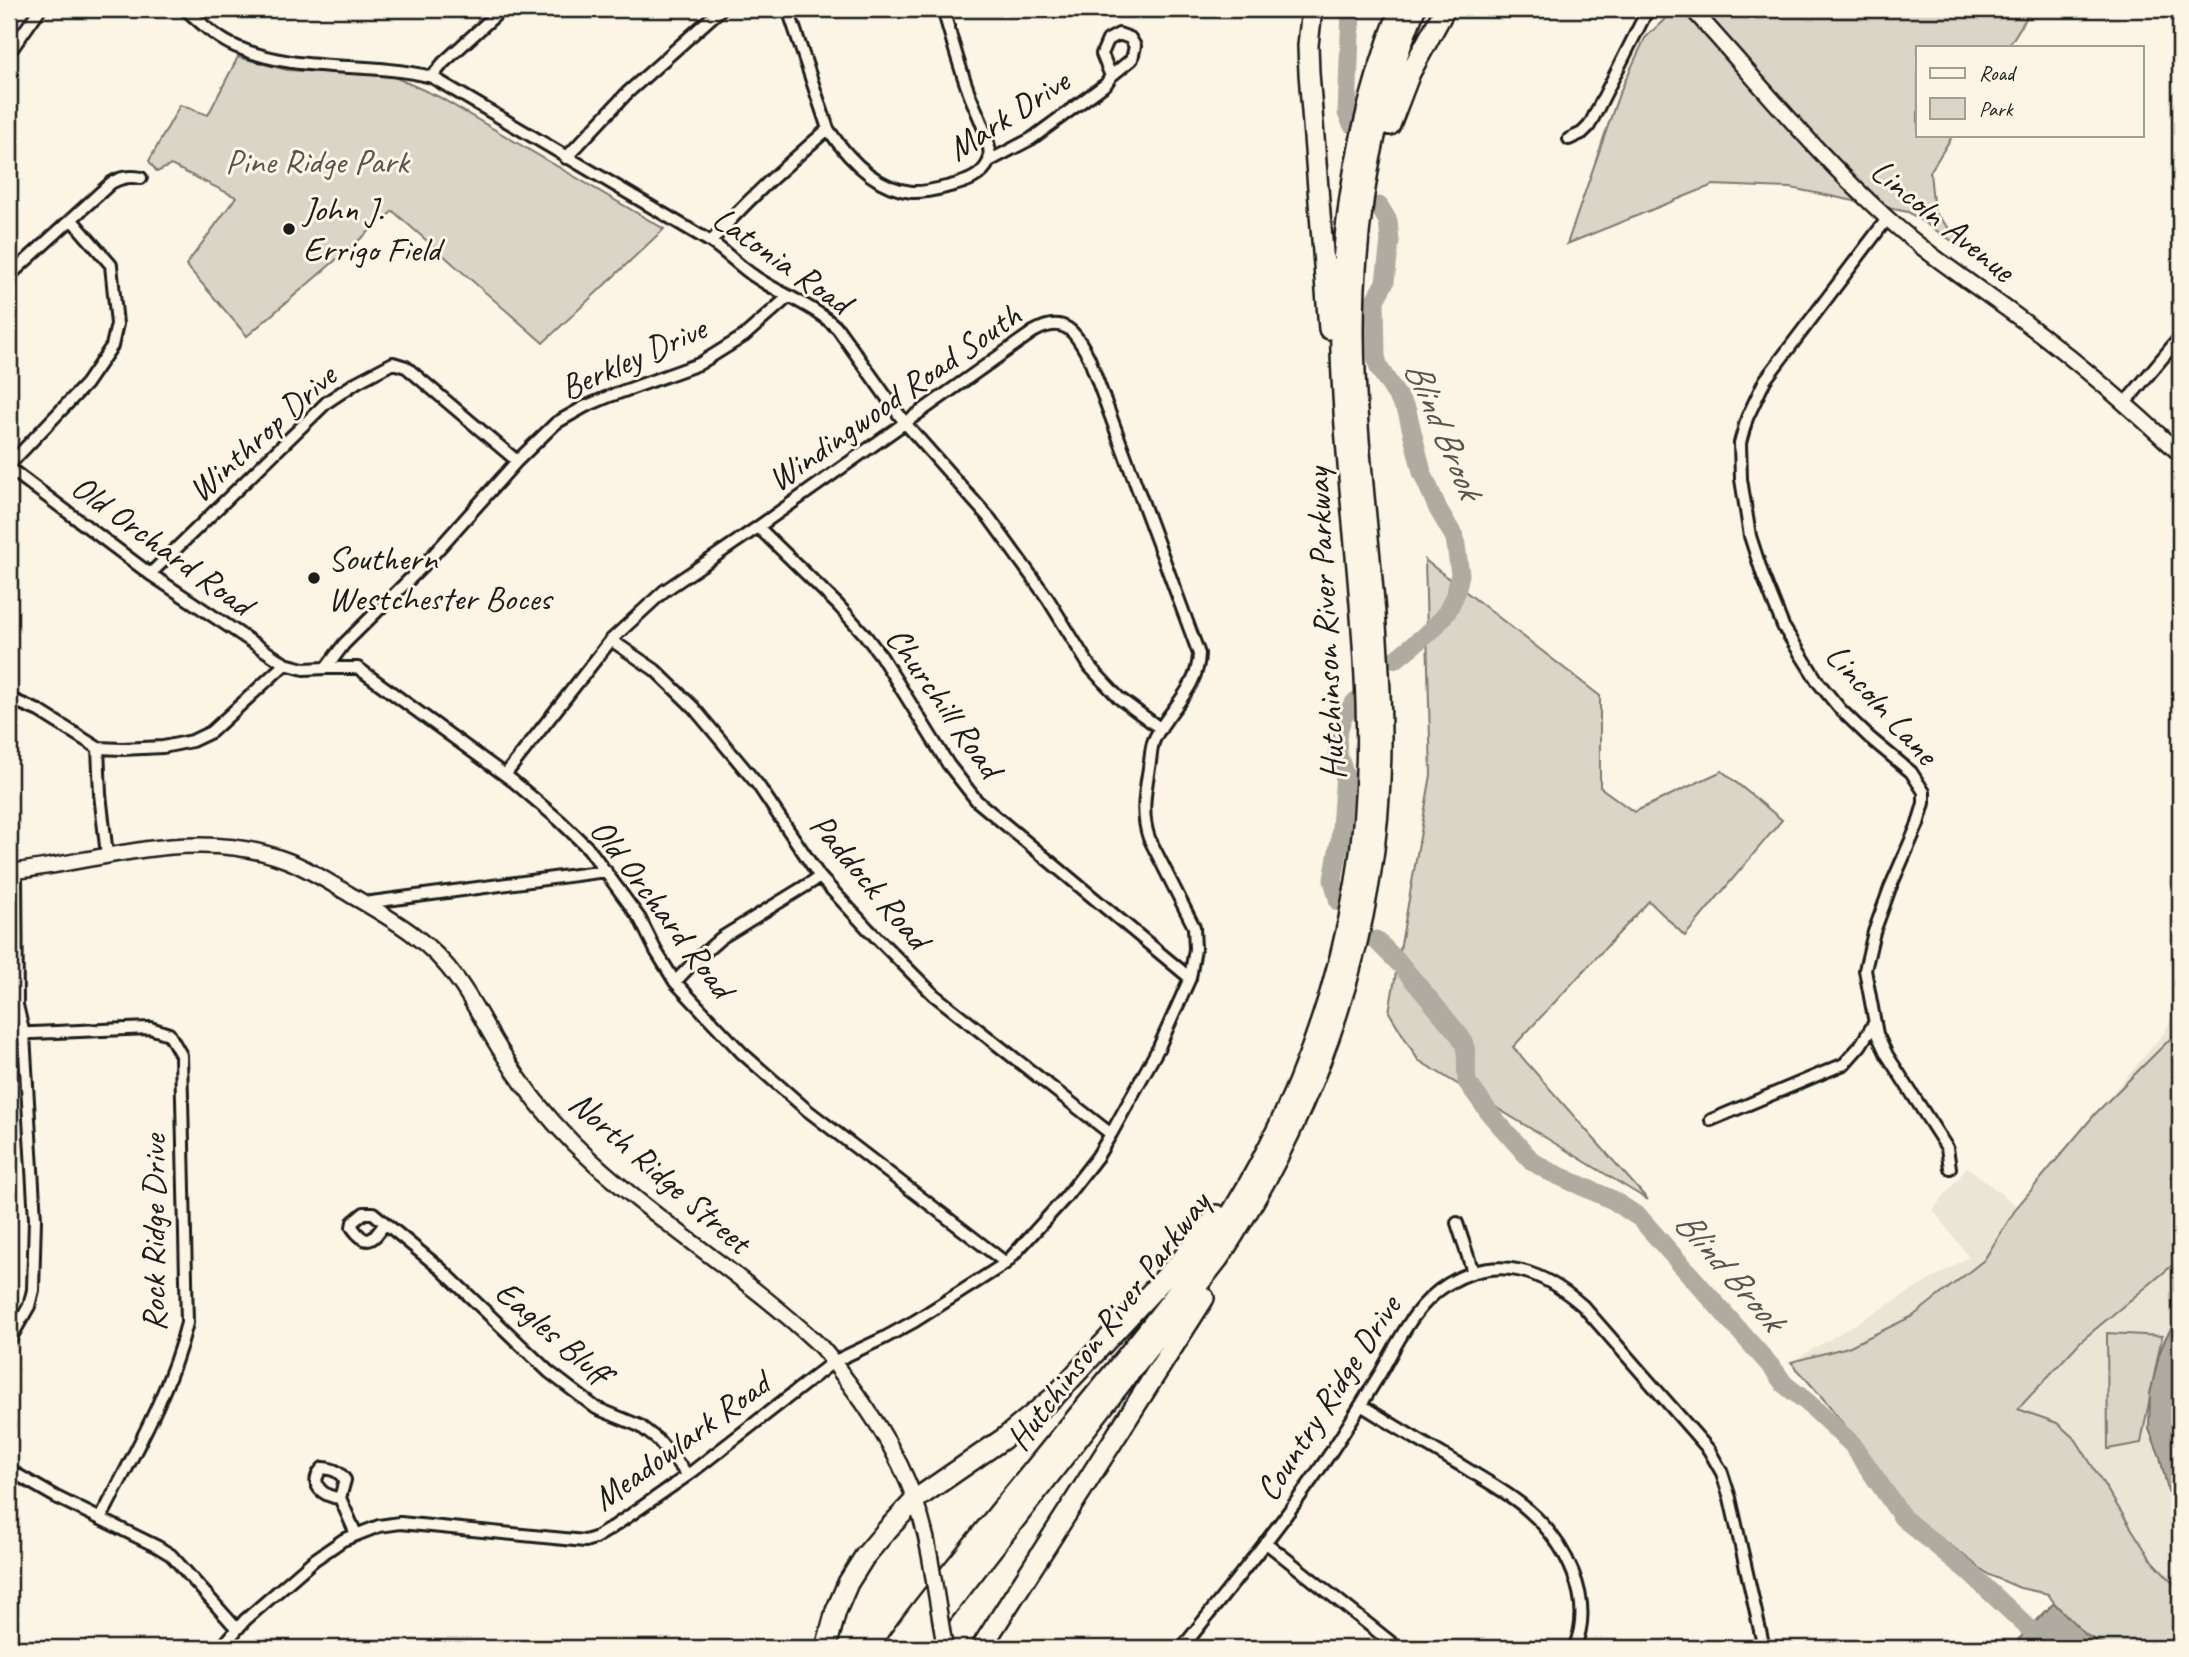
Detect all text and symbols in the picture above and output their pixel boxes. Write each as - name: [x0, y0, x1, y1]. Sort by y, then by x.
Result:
- legend: [1916, 46, 2144, 136]
- street label: Mark Drive: [938, 57, 1080, 171]
- text: Road: [1979, 60, 2018, 86]
- text: Park: [1979, 96, 2014, 122]
- park label: Pine Ridge Park: [225, 139, 411, 184]
- street label: Lincoln Avenue: [1862, 148, 2026, 294]
- place label: John J. Errigo Field: [301, 187, 446, 272]
- street label: Latonia Road: [704, 196, 864, 327]
- marker: John J. Errigo Field: [281, 221, 297, 237]
- street label: Windingwood Road South: [759, 292, 1030, 501]
- street label: Berkley Drive: [553, 305, 715, 410]
- street label: Winthrop Drive: [178, 353, 348, 512]
- water label: Blind Brook: [1394, 353, 1496, 510]
- street label: Old Orchard Road: [62, 464, 266, 629]
- street label: Hutchinson River Parkway: [1294, 464, 1356, 781]
- place label: Southern Westchester Boces: [328, 536, 554, 621]
- marker: Southern Westchester Boces: [306, 570, 322, 586]
- street label: Churchill Road: [876, 618, 1015, 791]
- street label: Lincoln Lane: [1816, 634, 1950, 776]
- street label: Paddock Road: [800, 804, 943, 962]
- street label: Old Orchard Road: [580, 809, 747, 1011]
- street label: North Ridge Street: [560, 1081, 763, 1266]
- street label: Rock Ridge Drive: [131, 1132, 176, 1331]
- street label: Hutchinson River Parkway: [996, 1180, 1222, 1459]
- water label: Blind Brook: [1665, 1200, 1799, 1344]
- street label: Eagles Bluff: [486, 1269, 626, 1399]
- street label: Country Ridge Drive: [1245, 1285, 1413, 1509]
- street label: Meadowlark Road: [583, 1358, 783, 1521]

